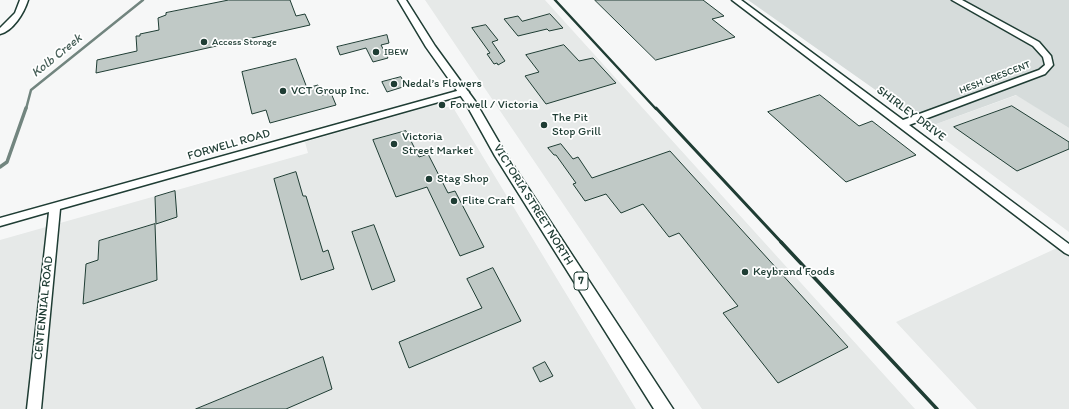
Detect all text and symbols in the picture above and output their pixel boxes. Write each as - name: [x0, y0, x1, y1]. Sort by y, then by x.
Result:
- water label: Kolb Creek: [29, 31, 85, 81]
- place label: Access Storage: [212, 36, 277, 48]
- marker: Access Storage: [199, 37, 209, 47]
- place label: IBEW: [384, 46, 408, 58]
- marker: IBEW: [371, 47, 381, 57]
- street label: HESH CRESCENT: [958, 59, 1032, 97]
- place label: Nedal’s Flowers: [402, 77, 482, 91]
- marker: Nedal’s Flowers: [389, 79, 399, 89]
- street label: SHIRLEY DRIVE: [874, 83, 948, 145]
- place label: VCT Group Inc.: [291, 84, 369, 98]
- marker: VCT Group Inc.: [278, 86, 288, 96]
- place label: Forwell / Victoria: [450, 98, 538, 112]
- marker: Forwell / Victoria: [437, 100, 447, 110]
- place label: The Pit Stop Grill: [552, 111, 601, 139]
- marker: The Pit Stop Grill: [539, 120, 549, 130]
- street label: FORWELL ROAD: [186, 126, 272, 164]
- place label: Victoria Street Market: [402, 130, 473, 158]
- marker: Victoria Street Market: [389, 139, 399, 149]
- street label: VICTORIA STREET NORTH: [490, 142, 576, 268]
- place label: Stag Shop: [437, 172, 489, 186]
- marker: Stag Shop: [424, 174, 434, 184]
- place label: Flite Craft: [462, 194, 515, 208]
- marker: Flite Craft: [449, 196, 459, 206]
- street label: CENTENNIAL ROAD: [31, 255, 57, 361]
- place label: Keybrand Foods: [753, 265, 835, 279]
- marker: Keybrand Foods: [740, 267, 750, 277]
- road number: 7: [574, 272, 588, 290]

